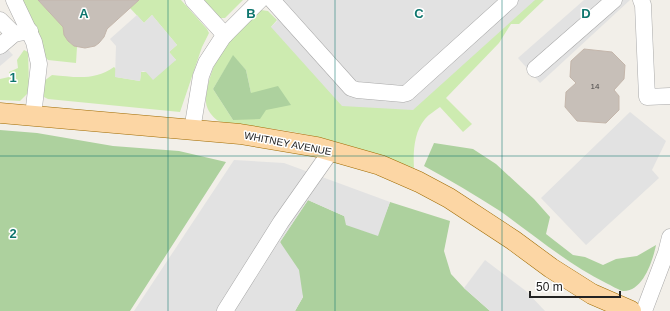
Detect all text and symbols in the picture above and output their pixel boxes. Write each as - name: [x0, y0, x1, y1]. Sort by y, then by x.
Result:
- text: A: [79, 6, 89, 21]
- text: B: [246, 6, 256, 21]
- text: C: [414, 6, 424, 21]
- text: D: [581, 6, 591, 21]
- text: 1: [9, 70, 17, 85]
- house number: 14: [591, 82, 600, 91]
- street label: WHITNEY AVENUE: [243, 130, 333, 157]
- text: 2: [9, 226, 17, 241]
- scale bar: [530, 273, 620, 299]
- text: 50 m: [536, 280, 563, 294]

